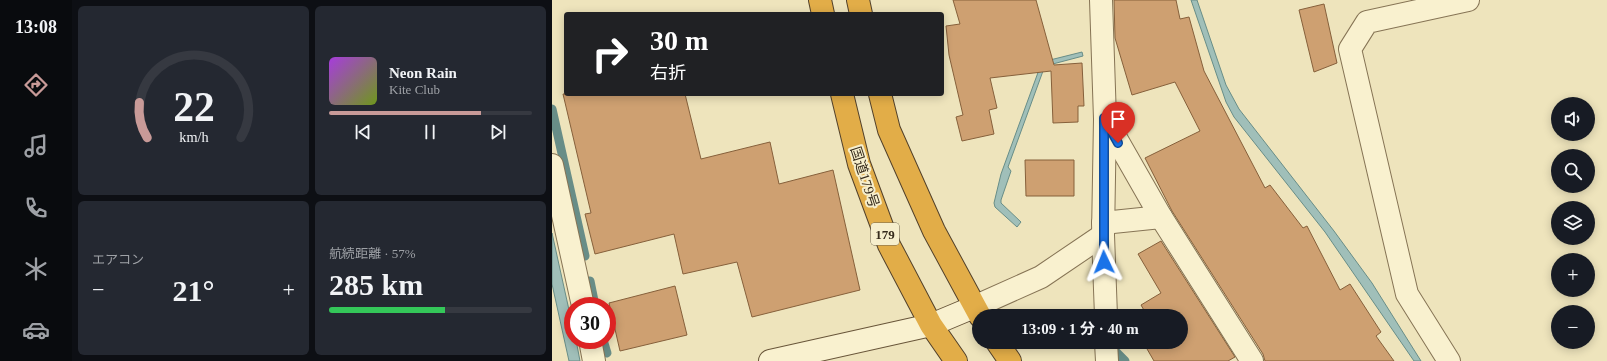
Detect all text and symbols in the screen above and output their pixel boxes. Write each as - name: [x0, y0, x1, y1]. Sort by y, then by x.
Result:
- text: 13:08: [15, 17, 57, 37]
- text: 30 m: [650, 25, 708, 56]
- icon: right: [584, 28, 636, 80]
- text: 右折: [650, 63, 686, 83]
- text: Neon Rain: [389, 65, 457, 81]
- icon: directions: [22, 71, 50, 99]
- text: Kite Club: [389, 82, 440, 97]
- text: 22: [173, 84, 214, 130]
- map controls: [1551, 97, 1595, 349]
- button: sound: [1551, 97, 1595, 141]
- pin: [1101, 102, 1135, 143]
- icon: arrive: [1107, 108, 1129, 130]
- icon: previous: [352, 121, 374, 143]
- icon: pause: [419, 121, 441, 143]
- icon: next: [487, 121, 509, 143]
- text: km/h: [179, 129, 208, 145]
- icon: music: [22, 132, 50, 160]
- street label: 国道179号: [848, 145, 881, 209]
- button: search: [1551, 149, 1595, 193]
- icon: phone: [22, 194, 50, 222]
- button: layers: [1551, 201, 1595, 245]
- road number: 179: [871, 223, 899, 245]
- position arrow: [1083, 241, 1125, 283]
- text: 航続距離 · 57%: [329, 246, 416, 261]
- text: エアコン: [92, 252, 144, 267]
- button: +: [1551, 253, 1595, 297]
- icon: climate: [22, 255, 50, 283]
- text: 285 km: [329, 268, 423, 301]
- text: 21°: [173, 274, 215, 307]
- text: −: [92, 277, 104, 302]
- text: +: [283, 277, 295, 302]
- speed limit sign: 30: [564, 297, 616, 349]
- button: −: [1551, 305, 1595, 349]
- icon: car: [22, 316, 50, 344]
- text: 13:09 · 1 分 · 40 m: [1021, 321, 1139, 337]

